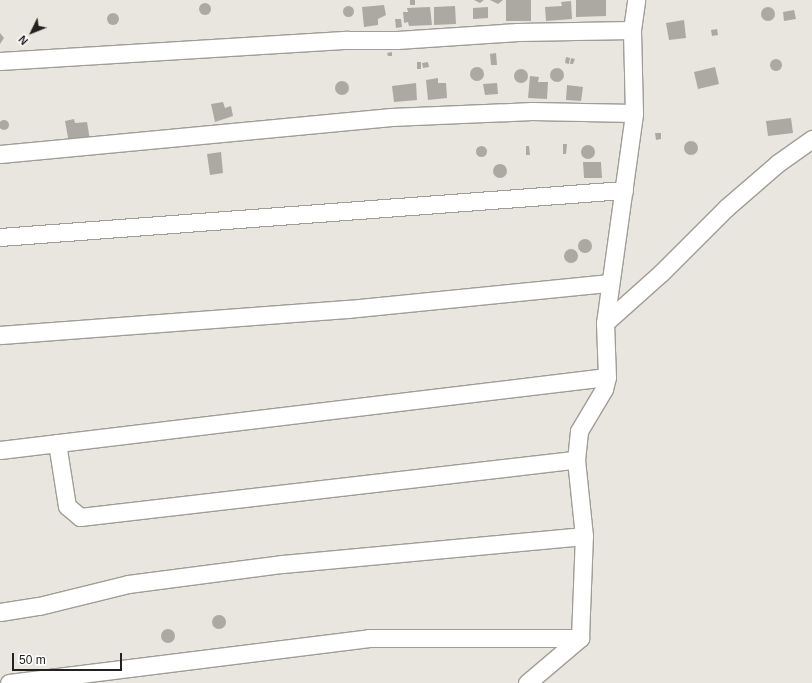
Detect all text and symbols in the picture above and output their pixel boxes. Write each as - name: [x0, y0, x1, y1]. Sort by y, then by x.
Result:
- north arrow: [12, 12, 52, 52]
- text: N: [16, 33, 30, 47]
- scale bar: [14, 645, 124, 671]
- text: 50 m: [19, 653, 46, 667]

